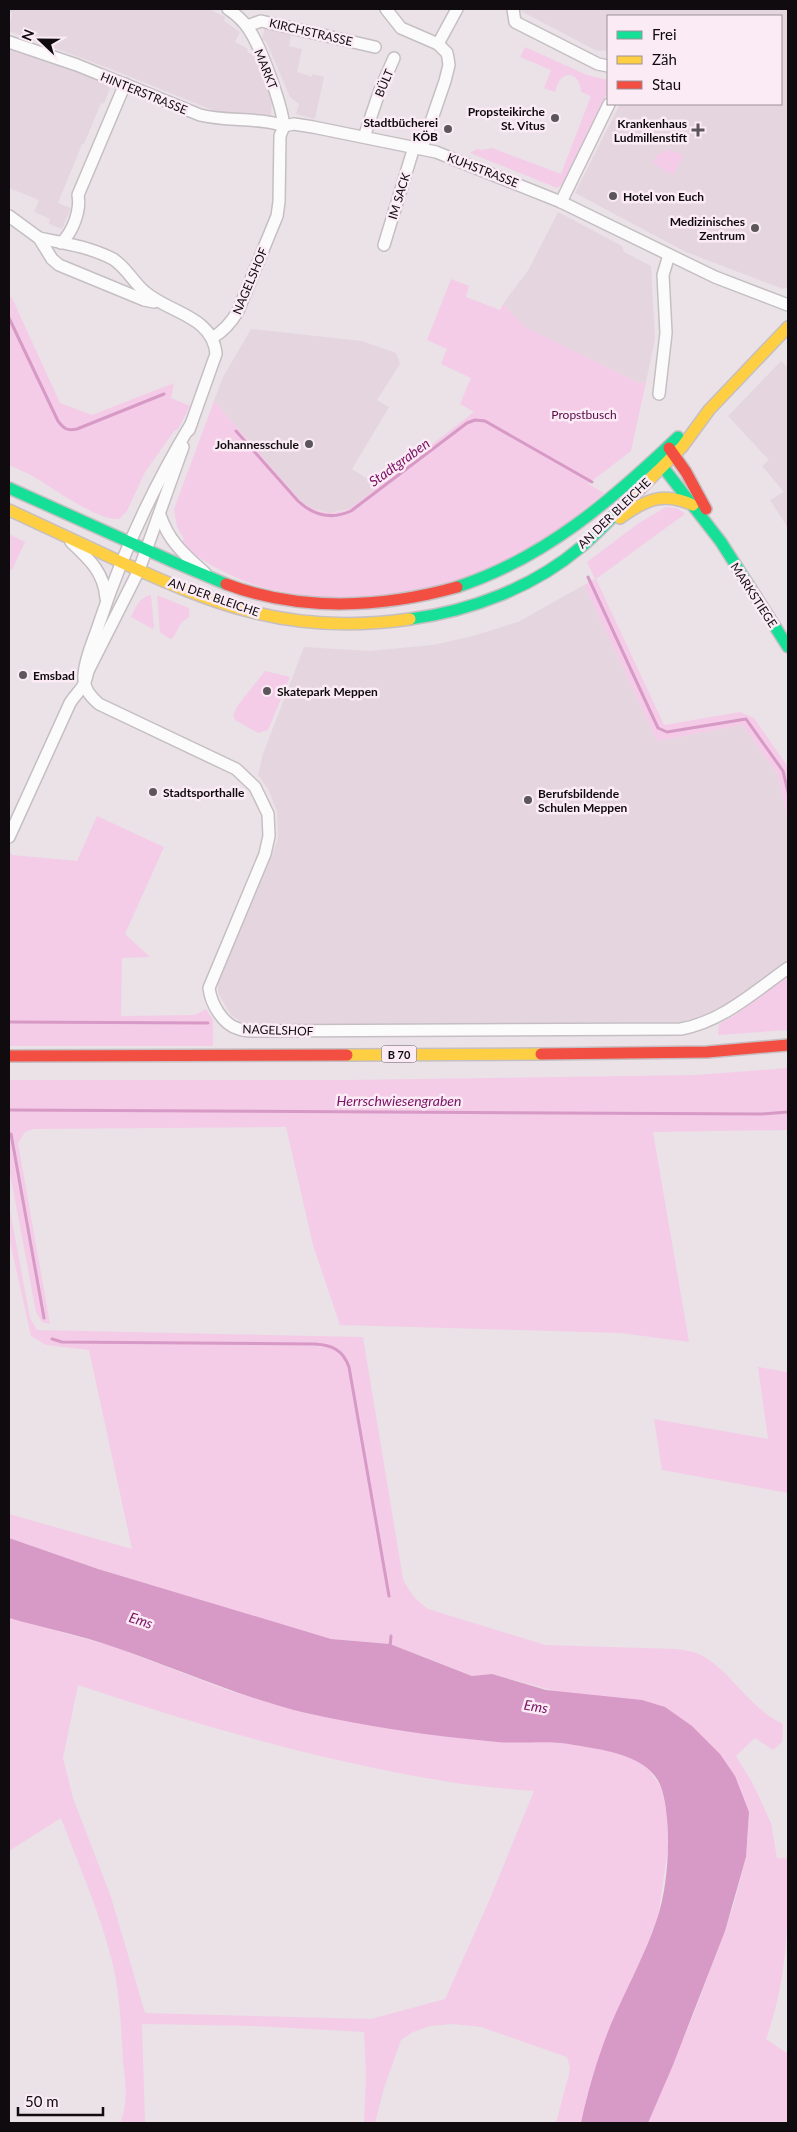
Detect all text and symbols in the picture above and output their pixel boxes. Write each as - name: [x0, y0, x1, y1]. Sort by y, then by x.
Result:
- north arrow: [15, 15, 65, 65]
- street label: KIRCHSTRASSE: [268, 15, 354, 49]
- legend: [607, 15, 782, 105]
- text: Frei: [652, 25, 677, 43]
- text: N: [18, 27, 37, 43]
- street label: MARKT: [251, 47, 281, 91]
- text: Zäh: [652, 50, 677, 68]
- street label: BÜLT: [371, 67, 397, 99]
- street label: HINTERSTRASSE: [98, 69, 190, 117]
- text: Stau: [652, 75, 681, 93]
- place label: Propsteikirche St. Vitus: [468, 104, 546, 133]
- marker: Propsteikirche St. Vitus: [549, 112, 561, 124]
- place label: Stadtbücherei KÖB: [364, 115, 438, 144]
- place label: Krankenhaus Ludmillenstift: [614, 116, 687, 145]
- marker: Stadtbücherei KÖB: [442, 123, 454, 135]
- marker: Krankenhaus Ludmillenstift: [691, 123, 705, 137]
- street label: KUHSTRASSE: [445, 150, 521, 190]
- street label: IM SACK: [385, 171, 413, 221]
- place label: Hotel von Euch: [623, 189, 704, 204]
- marker: Hotel von Euch: [607, 190, 619, 202]
- place label: Medizinisches Zentrum: [670, 214, 745, 243]
- marker: Medizinisches Zentrum: [749, 222, 761, 234]
- street label: NAGELSHOF: [229, 245, 271, 317]
- park label: Propstbusch: [551, 407, 617, 422]
- water label: Stadtgraben: [365, 434, 433, 490]
- place label: Johannesschule: [215, 437, 300, 452]
- marker: Johannesschule: [303, 438, 315, 450]
- street label: AN DER BLEICHE: [575, 474, 654, 552]
- street label: MARKSTIEGE: [728, 560, 781, 630]
- street label: AN DER BLEICHE: [166, 574, 262, 620]
- place label: Emsbad: [33, 668, 75, 683]
- marker: Emsbad: [17, 669, 29, 681]
- place label: Skatepark Meppen: [277, 684, 378, 699]
- marker: Skatepark Meppen: [261, 685, 273, 697]
- place label: Stadtsporthalle: [163, 785, 245, 800]
- marker: Stadtsporthalle: [147, 786, 159, 798]
- place label: Berufsbildende Schulen Meppen: [538, 786, 628, 815]
- marker: Berufsbildende Schulen Meppen: [522, 794, 534, 806]
- street label: NAGELSHOF: [242, 1021, 314, 1039]
- road number: B 70: [382, 1046, 416, 1062]
- water label: Herrschwiesengraben: [337, 1092, 461, 1109]
- water label: Ems: [127, 1608, 155, 1632]
- water label: Ems: [523, 1696, 550, 1716]
- scale bar: [18, 2084, 102, 2116]
- text: 50 m: [25, 2092, 59, 2110]

